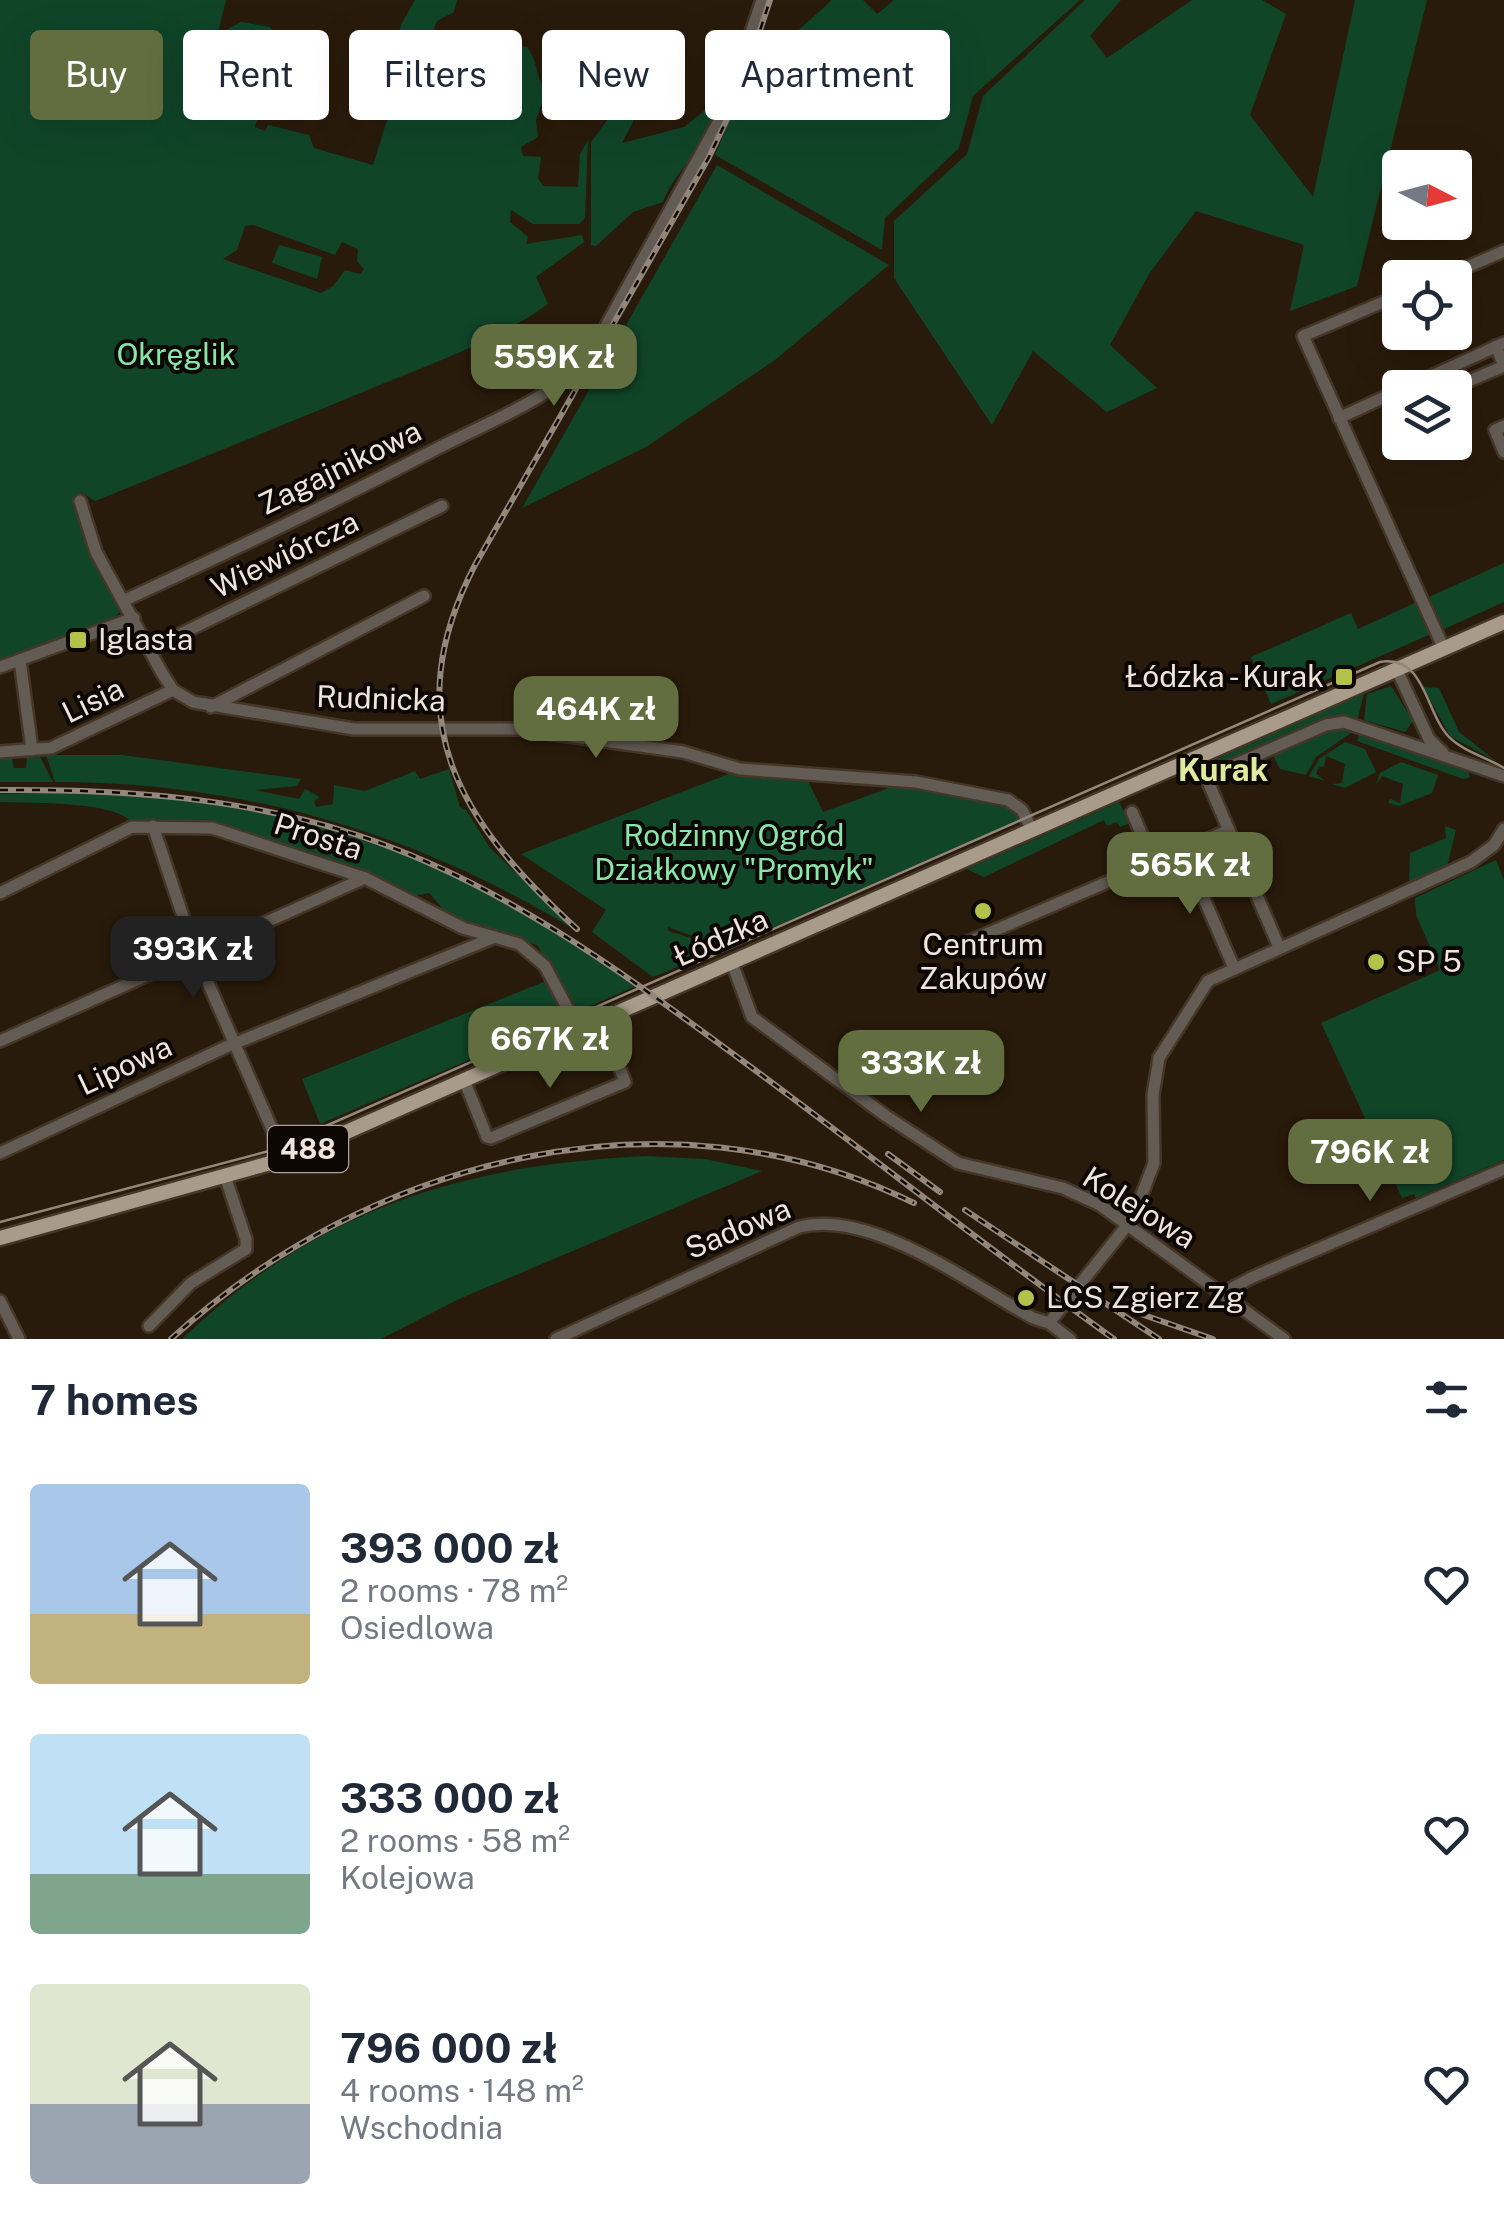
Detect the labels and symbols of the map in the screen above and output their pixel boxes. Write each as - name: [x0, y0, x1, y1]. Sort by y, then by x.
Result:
- north arrow: [1382, 150, 1472, 240]
- pin: 559K zł: [462, 324, 646, 409]
- park label: Okręglik: [116, 336, 236, 372]
- street label: Zagajnikowa: [252, 412, 427, 522]
- street label: Wiewiórcza: [205, 503, 364, 605]
- place label: Iglasta: [98, 621, 193, 657]
- marker: Iglasta: [67, 629, 89, 651]
- place label: Łódzka - Kurak: [1125, 658, 1324, 694]
- marker: Łódzka - Kurak: [1333, 666, 1355, 688]
- street label: Lisia: [56, 670, 129, 730]
- pin: 464K zł: [504, 676, 688, 761]
- street label: Rudnicka: [316, 678, 446, 718]
- district label: Kurak: [1178, 751, 1268, 788]
- street label: Prosta: [270, 805, 367, 867]
- park label: Rodzinny Ogród Działkowy "Promyk": [594, 817, 874, 887]
- pin: 565K zł: [1098, 832, 1282, 917]
- street label: Łódzka: [668, 900, 773, 974]
- marker: Centrum Zakupów: [972, 900, 994, 922]
- pin: 393K zł: [101, 916, 285, 1001]
- place label: Centrum Zakupów: [919, 926, 1047, 996]
- place label: SP 5: [1396, 943, 1462, 979]
- marker: SP 5: [1365, 951, 1387, 973]
- pin: 667K zł: [458, 1006, 642, 1091]
- street label: Lipowa: [72, 1028, 177, 1102]
- pin: 333K zł: [829, 1030, 1013, 1115]
- pin: 796K zł: [1278, 1119, 1462, 1204]
- road number: 488: [268, 1126, 348, 1172]
- street label: Kolejowa: [1076, 1158, 1203, 1256]
- street label: Sadowa: [680, 1190, 796, 1266]
- place label: LCS Zgierz Zg: [1046, 1279, 1244, 1315]
- marker: LCS Zgierz Zg: [1015, 1287, 1037, 1309]

